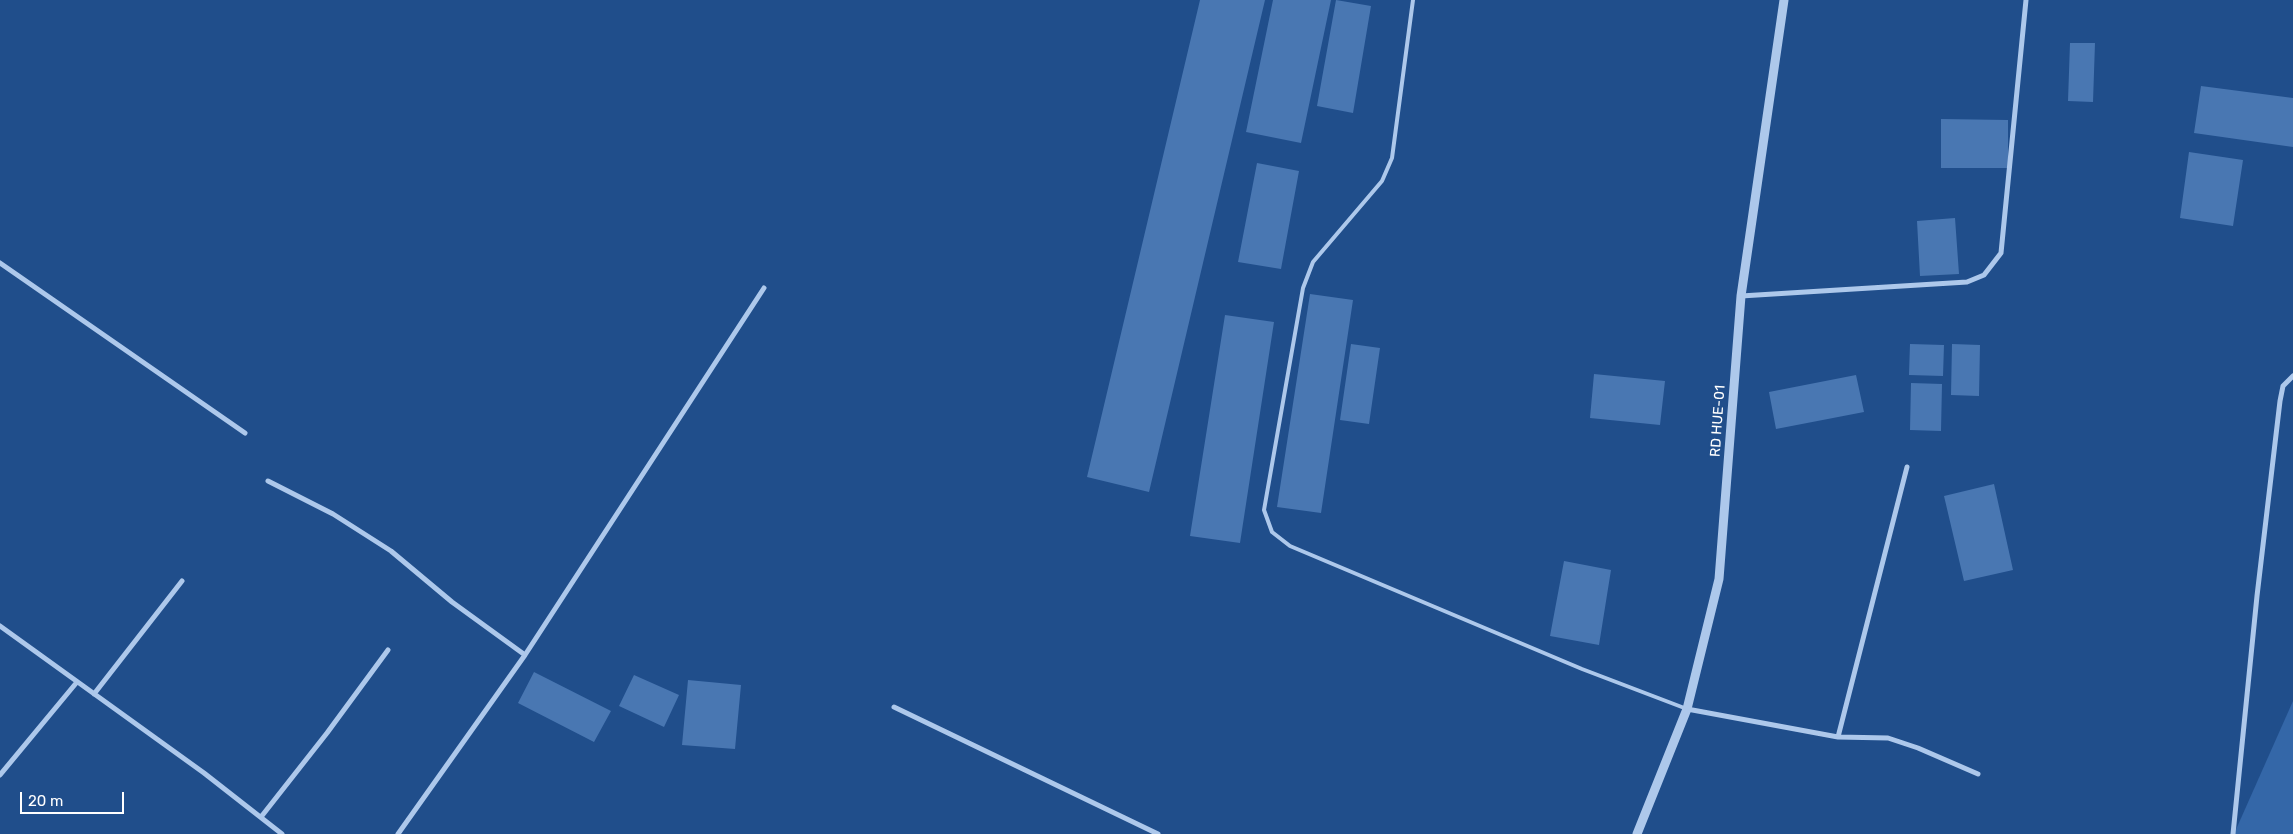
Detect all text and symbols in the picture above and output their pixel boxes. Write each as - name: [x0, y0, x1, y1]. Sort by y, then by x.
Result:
- street label: RD HUE-01: [1707, 385, 1729, 457]
- scale bar: [22, 782, 126, 814]
- text: 20 m: [28, 792, 63, 810]

